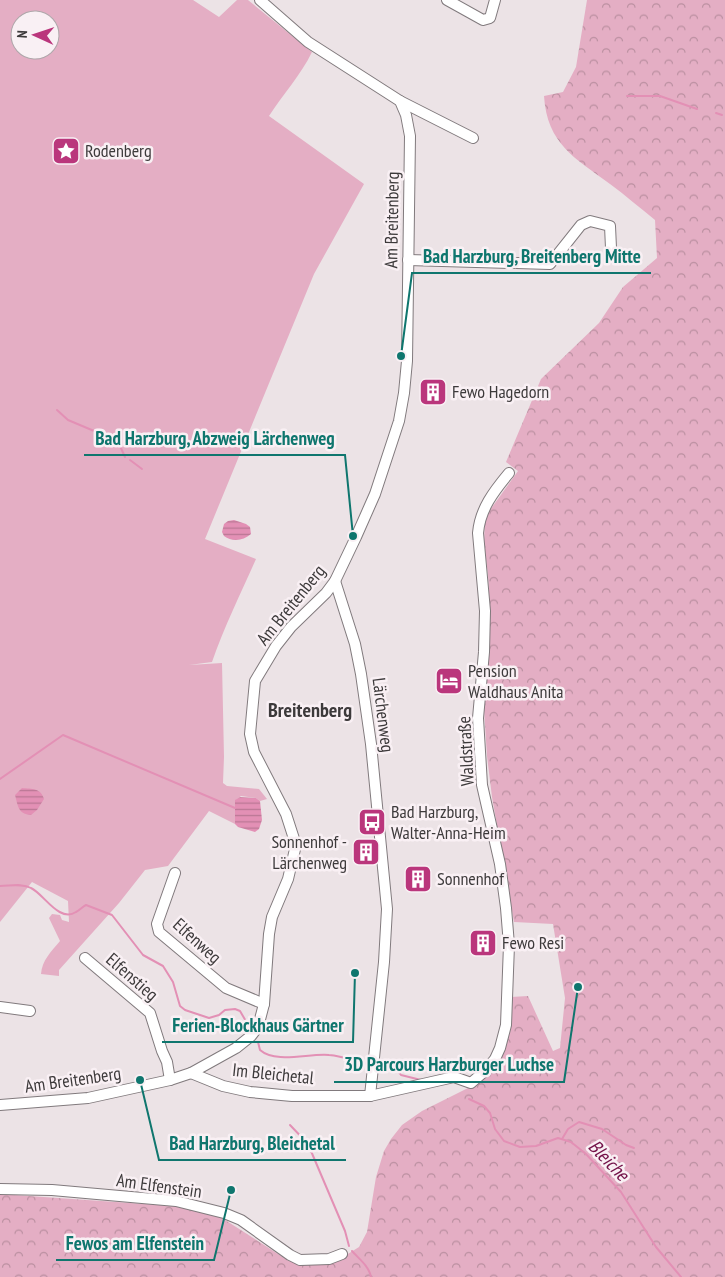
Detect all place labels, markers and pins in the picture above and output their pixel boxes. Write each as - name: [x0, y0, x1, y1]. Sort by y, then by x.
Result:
- place icon: Rodenberg: [51, 136, 81, 166]
- place label: Rodenberg: [85, 139, 152, 162]
- callout: Bad Harzburg, Breitenberg Mitte: [412, 239, 651, 273]
- building icon: Fewo Hagedorn: [418, 377, 448, 407]
- place label: Fewo Hagedorn: [452, 380, 549, 403]
- callout: Bad Harzburg, Abzweig Lärchenweg: [84, 421, 345, 455]
- place label: Pension Waldhaus Anita: [468, 659, 564, 703]
- hotel icon: Pension Waldhaus Anita: [434, 666, 464, 696]
- place label: Bad Harzburg, Walter-Anna-Heim: [391, 800, 506, 844]
- bus stop icon: Bad Harzburg, Walter-Anna-Heim: [357, 807, 387, 837]
- place label: Sonnenhof - Lärchenweg: [271, 830, 347, 874]
- building icon: Sonnenhof - Lärchenweg: [351, 837, 381, 867]
- building icon: Sonnenhof: [403, 864, 433, 894]
- place label: Sonnenhof: [437, 867, 505, 890]
- building icon: Fewo Resi: [468, 928, 498, 958]
- place label: Fewo Resi: [502, 931, 564, 954]
- callout: Ferien-Blockhaus Gärtner: [162, 1008, 353, 1042]
- callout: 3D Parcours Harzburger Luchse: [334, 1048, 564, 1082]
- callout: Bad Harzburg, Bleichetal: [159, 1126, 346, 1160]
- callout: Fewos am Elfenstein: [56, 1226, 214, 1260]

